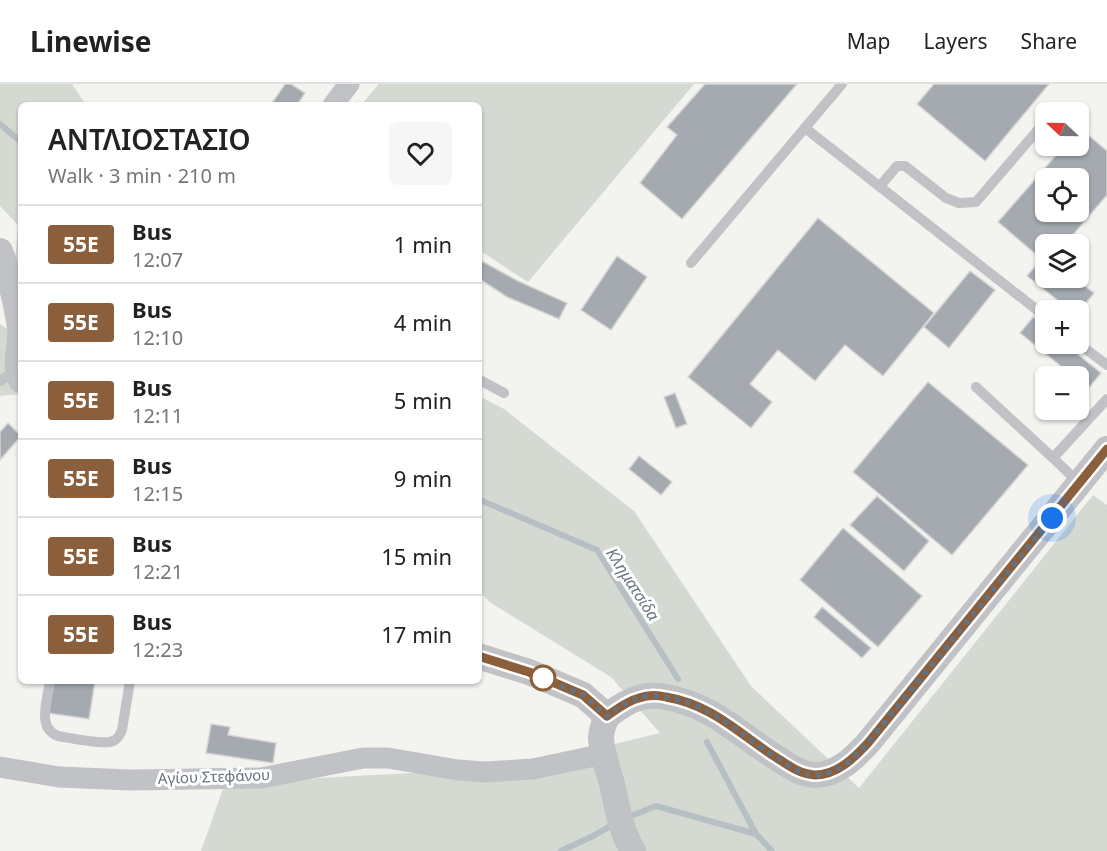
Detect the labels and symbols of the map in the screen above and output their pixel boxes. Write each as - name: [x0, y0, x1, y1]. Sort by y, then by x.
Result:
- north arrow: [1035, 102, 1089, 156]
- your location: [1037, 503, 1067, 533]
- water label: Κληματσίδα: [601, 544, 665, 624]
- unlabelled marker: [530, 665, 556, 691]
- street label: Αγίου Στεφάνου: [158, 764, 270, 788]

